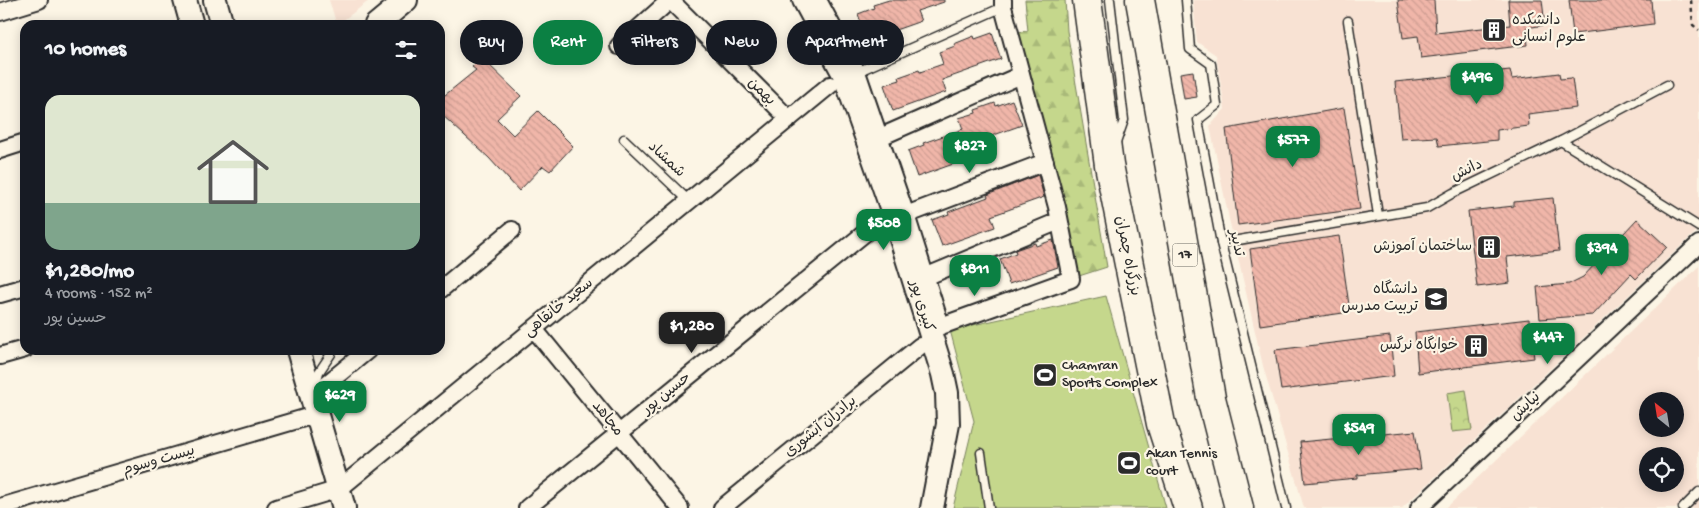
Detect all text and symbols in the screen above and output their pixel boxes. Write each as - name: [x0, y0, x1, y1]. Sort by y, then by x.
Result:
- place label: دانشکده علوم انسانی: [1512, 12, 1586, 48]
- building icon: دانشکده علوم انسانی: [1481, 17, 1507, 43]
- chip: Buy: [460, 20, 523, 65]
- chip: Rent: [533, 20, 603, 65]
- chip: Filters: [613, 20, 696, 65]
- chip: New: [706, 20, 777, 65]
- chip: Apartment: [787, 20, 904, 65]
- icon: filters: [392, 36, 420, 64]
- text: 10 homes: [45, 38, 126, 63]
- pin: $496: [1447, 62, 1507, 105]
- text: $496: [1462, 69, 1492, 88]
- street label: بهمن: [743, 74, 779, 110]
- pin: $577: [1263, 126, 1323, 168]
- icon: home: [188, 127, 278, 217]
- pin: $827: [940, 132, 1000, 174]
- text: $577: [1277, 132, 1309, 151]
- street label: شمشاد: [644, 138, 688, 182]
- text: $827: [954, 138, 986, 157]
- street label: دانش: [1448, 156, 1486, 186]
- pin: $508: [854, 208, 914, 251]
- street label: بزرگراه چمران: [1110, 214, 1146, 297]
- text: $508: [867, 215, 901, 234]
- street label: تدبیر: [1224, 226, 1248, 259]
- building icon: ساختمان آموزش: [1476, 234, 1502, 260]
- pin: $394: [1572, 234, 1632, 276]
- place label: ساختمان آموزش: [1373, 237, 1472, 256]
- text: $394: [1586, 240, 1618, 259]
- road number: 17: [1172, 244, 1198, 266]
- pin: $811: [945, 254, 1005, 297]
- text: $1,280/mo: [45, 260, 134, 285]
- text: $811: [961, 261, 989, 280]
- street label: سعید خانقاهی: [521, 275, 597, 341]
- street label: کبیری پور: [904, 277, 937, 334]
- place label: دانشگاه تربیت مدرس: [1341, 279, 1419, 316]
- text: 4 rooms · 152 m²: [45, 285, 153, 304]
- school or university icon: دانشگاه تربیت مدرس: [1423, 286, 1449, 312]
- text: حسین پور: [45, 310, 106, 329]
- pin: $1,280: [651, 312, 733, 354]
- text: $1,280: [670, 318, 714, 337]
- pin: $447: [1518, 322, 1578, 365]
- text: $447: [1533, 329, 1563, 348]
- building icon: خوابگاه نرگس: [1463, 333, 1489, 359]
- place label: خوابگاه نرگس: [1380, 335, 1458, 355]
- place label: Chamran Sports Complex: [1062, 357, 1158, 392]
- sports icon: Chamran Sports Complex: [1032, 362, 1058, 388]
- street label: حسین پور: [638, 369, 695, 420]
- pin: $629: [310, 380, 370, 423]
- text: $629: [324, 387, 356, 406]
- street label: نیایش: [1507, 389, 1545, 425]
- street label: برادران آبشوری: [781, 392, 861, 462]
- north arrow: [1639, 392, 1684, 438]
- map controls: [1639, 392, 1684, 492]
- street label: مجاهد: [587, 398, 627, 440]
- pin: $549: [1329, 414, 1389, 456]
- text: $549: [1343, 420, 1375, 439]
- street label: بیست وسوم: [121, 442, 198, 481]
- place label: Akan Tennis court: [1146, 445, 1218, 480]
- button: locate: [1639, 447, 1684, 492]
- sports icon: Akan Tennis court: [1116, 450, 1142, 476]

